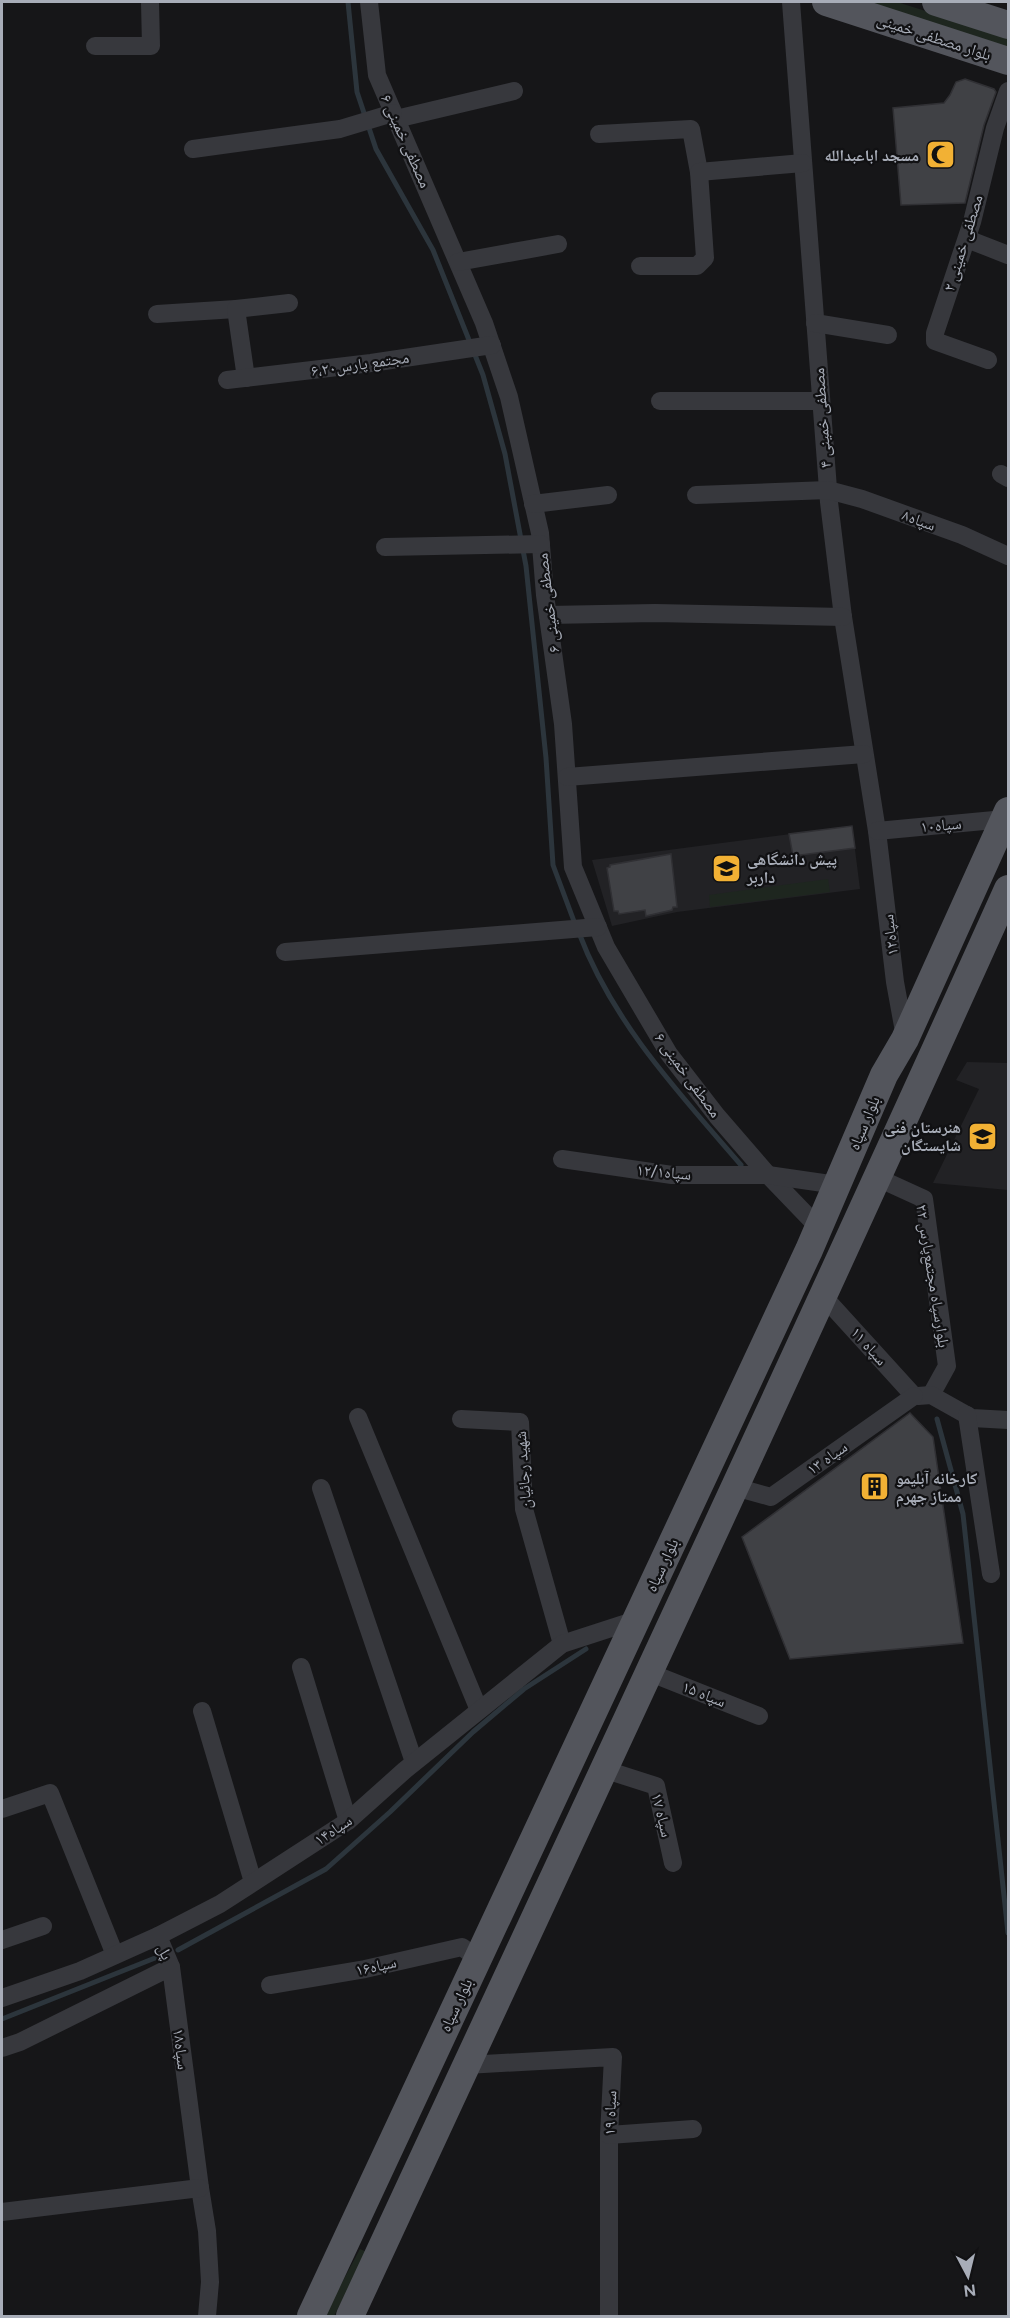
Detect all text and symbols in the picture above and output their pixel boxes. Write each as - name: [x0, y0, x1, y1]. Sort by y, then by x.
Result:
- street label: بلوار مصطفی خمینی: [874, 10, 993, 65]
- street label: مصطفی خمینی ۶: [376, 91, 435, 191]
- mosque icon: مسجد اباعبدالله: [924, 139, 956, 171]
- place label: مسجد اباعبدالله: [825, 146, 919, 165]
- street label: مصطفی خمینی ۲: [939, 192, 988, 294]
- street label: ۶،مجتمع پارس۲۰: [310, 348, 410, 381]
- street label: مصطفی خمینی ۴: [809, 367, 836, 469]
- street label: سپاه۸: [900, 505, 938, 535]
- street label: مصطفی خمینی ۶: [532, 552, 565, 654]
- street label: سپاه۱۰: [920, 814, 962, 836]
- place label: پیش دانشگاهی داربر: [746, 850, 837, 887]
- school or university icon: پیش دانشگاهی داربر: [710, 852, 742, 884]
- street label: سپاه۱۲: [878, 913, 902, 957]
- street label: مصطفی خمینی ۶: [650, 1029, 725, 1122]
- street label: بلوار سپاه: [844, 1093, 884, 1153]
- place label: هنرستان فنی شایستگان: [884, 1118, 961, 1155]
- school or university icon: هنرستان فنی شایستگان: [966, 1120, 998, 1152]
- street label: سپاه۱۲/۱: [636, 1160, 692, 1184]
- street label: بلوارسپاه مجتمع‌پارس ۲۲: [911, 1203, 954, 1349]
- street label: سپاه ۱۱: [847, 1323, 891, 1369]
- street label: شهید رجائیان: [511, 1430, 536, 1510]
- street label: سپاه ۱۳: [803, 1437, 851, 1479]
- place label: کارخانه آبلیمو ممتاز جهرم: [896, 1469, 977, 1508]
- building icon: کارخانه آبلیمو ممتاز جهرم: [859, 1471, 891, 1503]
- street label: بلوار سپاه: [641, 1535, 683, 1595]
- street label: سپاه ۱۵: [679, 1677, 729, 1711]
- street label: سپاه ۱۷: [647, 1791, 677, 1839]
- street label: سپاه۱۴: [311, 1811, 355, 1850]
- street label: پل: [152, 1941, 177, 1963]
- street label: سپاه۱۶: [354, 1952, 398, 1980]
- street label: بلوار سپاه: [435, 1975, 477, 2035]
- street label: سپاه۱۸: [169, 2027, 193, 2071]
- street label: سپاه ۱۹: [600, 2090, 620, 2136]
- north arrow: [938, 2246, 998, 2306]
- text: N: [962, 2280, 977, 2301]

